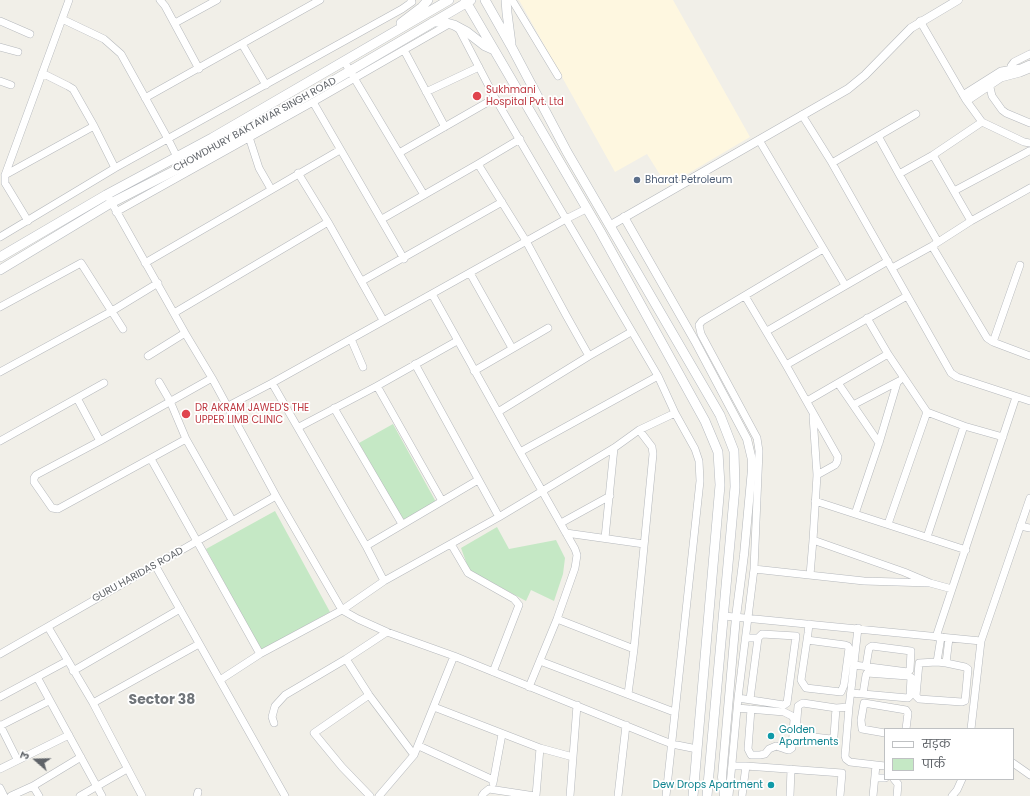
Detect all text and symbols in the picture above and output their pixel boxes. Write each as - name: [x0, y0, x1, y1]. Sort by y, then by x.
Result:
- street label: CHOWDHURY BAKTAWAR SINGH ROAD: [171, 75, 339, 175]
- place label: Sukhmani Hospital Pvt. Ltd: [486, 84, 564, 108]
- marker: Sukhmani Hospital Pvt. Ltd: [471, 90, 483, 102]
- place label: Bharat Petroleum: [645, 174, 732, 186]
- marker: Bharat Petroleum: [632, 175, 642, 185]
- place label: DR AKRAM JAWED'S THE UPPER LIMB CLINIC: [195, 402, 309, 426]
- marker: DR AKRAM JAWED'S THE UPPER LIMB CLINIC: [180, 408, 192, 420]
- street label: GURU HARIDAS ROAD: [90, 545, 186, 605]
- district label: Sector 38: [129, 692, 195, 708]
- place label: Golden Apartments: [779, 724, 838, 748]
- legend: [884, 728, 1014, 780]
- marker: Golden Apartments: [766, 731, 776, 741]
- text: सड़क: [922, 735, 951, 752]
- north arrow: [16, 740, 56, 780]
- text: उ: [16, 750, 33, 762]
- text: पार्क: [922, 755, 945, 772]
- place label: Dew Drops Apartment: [653, 779, 763, 791]
- marker: Dew Drops Apartment: [766, 780, 776, 790]

